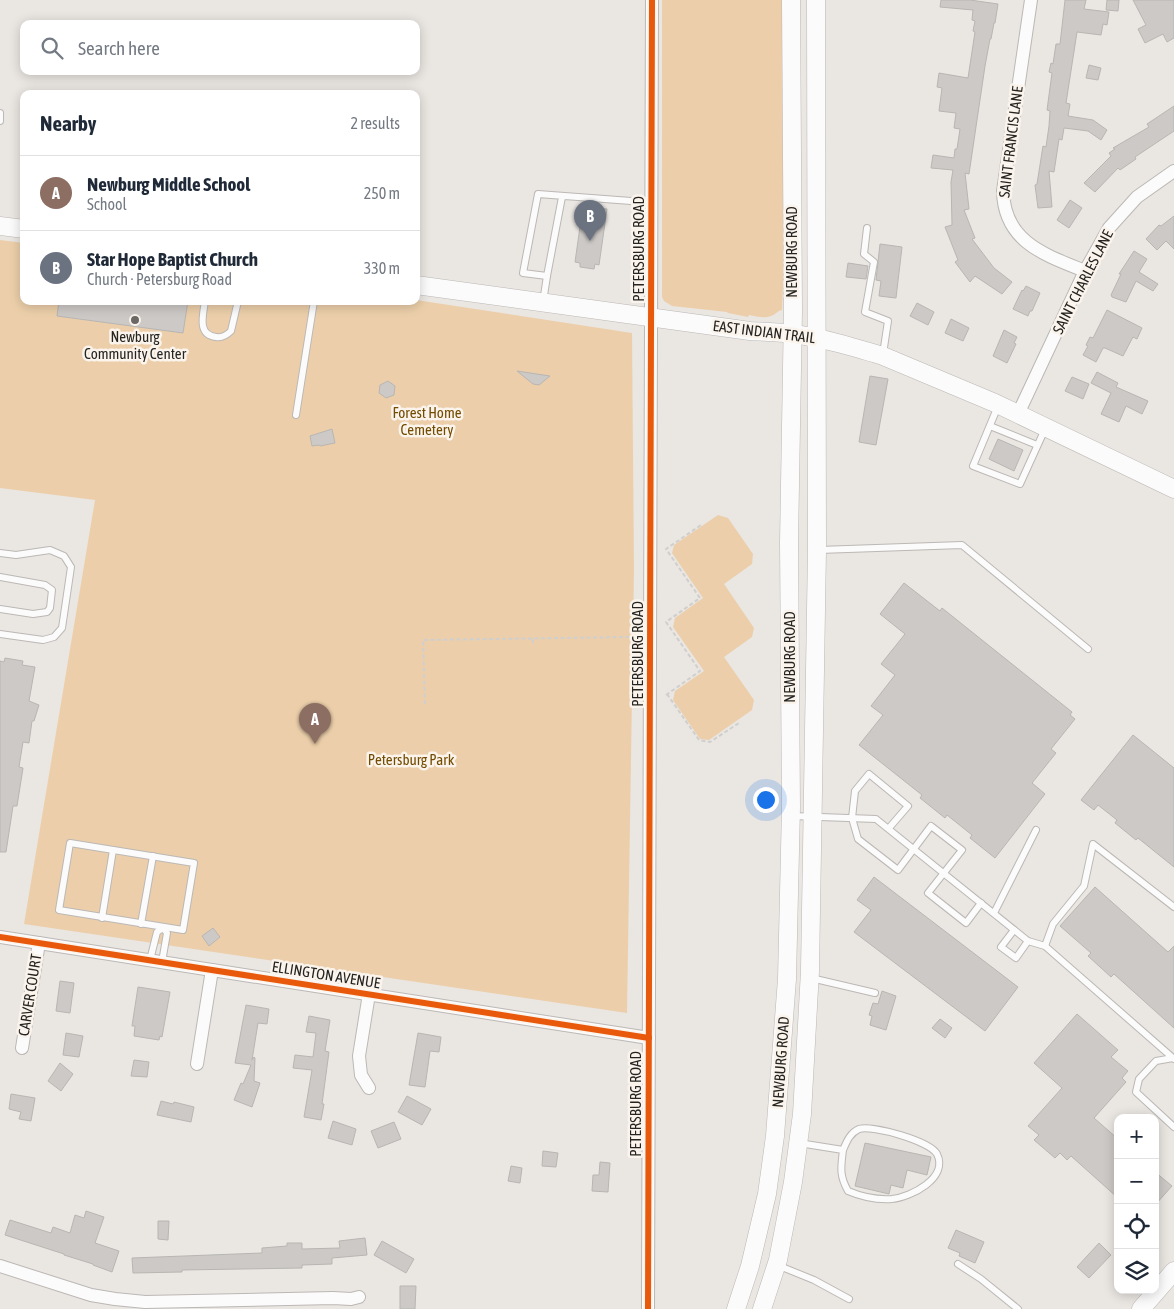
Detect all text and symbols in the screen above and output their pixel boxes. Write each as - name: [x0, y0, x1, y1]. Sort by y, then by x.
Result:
- search box: [20, 20, 420, 75]
- icon: search: [38, 34, 66, 62]
- text: Search here: [78, 37, 160, 59]
- street label: SAINT FRANCIS LANE: [995, 85, 1026, 199]
- text: Nearby: [40, 111, 96, 135]
- text: 2 results: [350, 114, 400, 132]
- text: Newburg Middle School: [87, 173, 250, 195]
- text: A: [52, 184, 60, 202]
- text: 250 m: [364, 184, 400, 202]
- text: School: [87, 195, 127, 213]
- street label: PETERSBURG ROAD: [630, 196, 647, 302]
- pin: B: [574, 200, 606, 241]
- street label: NEWBURG ROAD: [783, 206, 800, 298]
- street label: SAINT CHARLES LANE: [1049, 226, 1116, 337]
- text: Star Hope Baptist Church: [87, 248, 258, 270]
- text: B: [52, 259, 60, 277]
- text: 330 m: [364, 259, 400, 277]
- text: Church · Petersburg Road: [87, 270, 232, 288]
- marker: Newburg Community Center: [129, 314, 141, 326]
- street label: EAST INDIAN TRAIL: [712, 317, 816, 346]
- place label: Newburg Community Center: [84, 328, 187, 362]
- park label: Forest Home Cemetery: [392, 404, 462, 438]
- street label: PETERSBURG ROAD: [629, 601, 646, 707]
- street label: NEWBURG ROAD: [781, 611, 798, 703]
- pin: A: [299, 703, 331, 744]
- park label: Petersburg Park: [368, 751, 455, 768]
- your location: [753, 787, 779, 813]
- street label: CARVER COURT: [15, 952, 44, 1037]
- street label: ELLINGTON AVENUE: [271, 958, 382, 992]
- street label: NEWBURG ROAD: [769, 1016, 792, 1108]
- street label: PETERSBURG ROAD: [627, 1051, 644, 1157]
- map controls: [1114, 1114, 1159, 1294]
- button: +: [1114, 1114, 1159, 1159]
- button: −: [1114, 1159, 1159, 1204]
- button: locate: [1114, 1204, 1159, 1249]
- button: layers: [1114, 1249, 1159, 1294]

